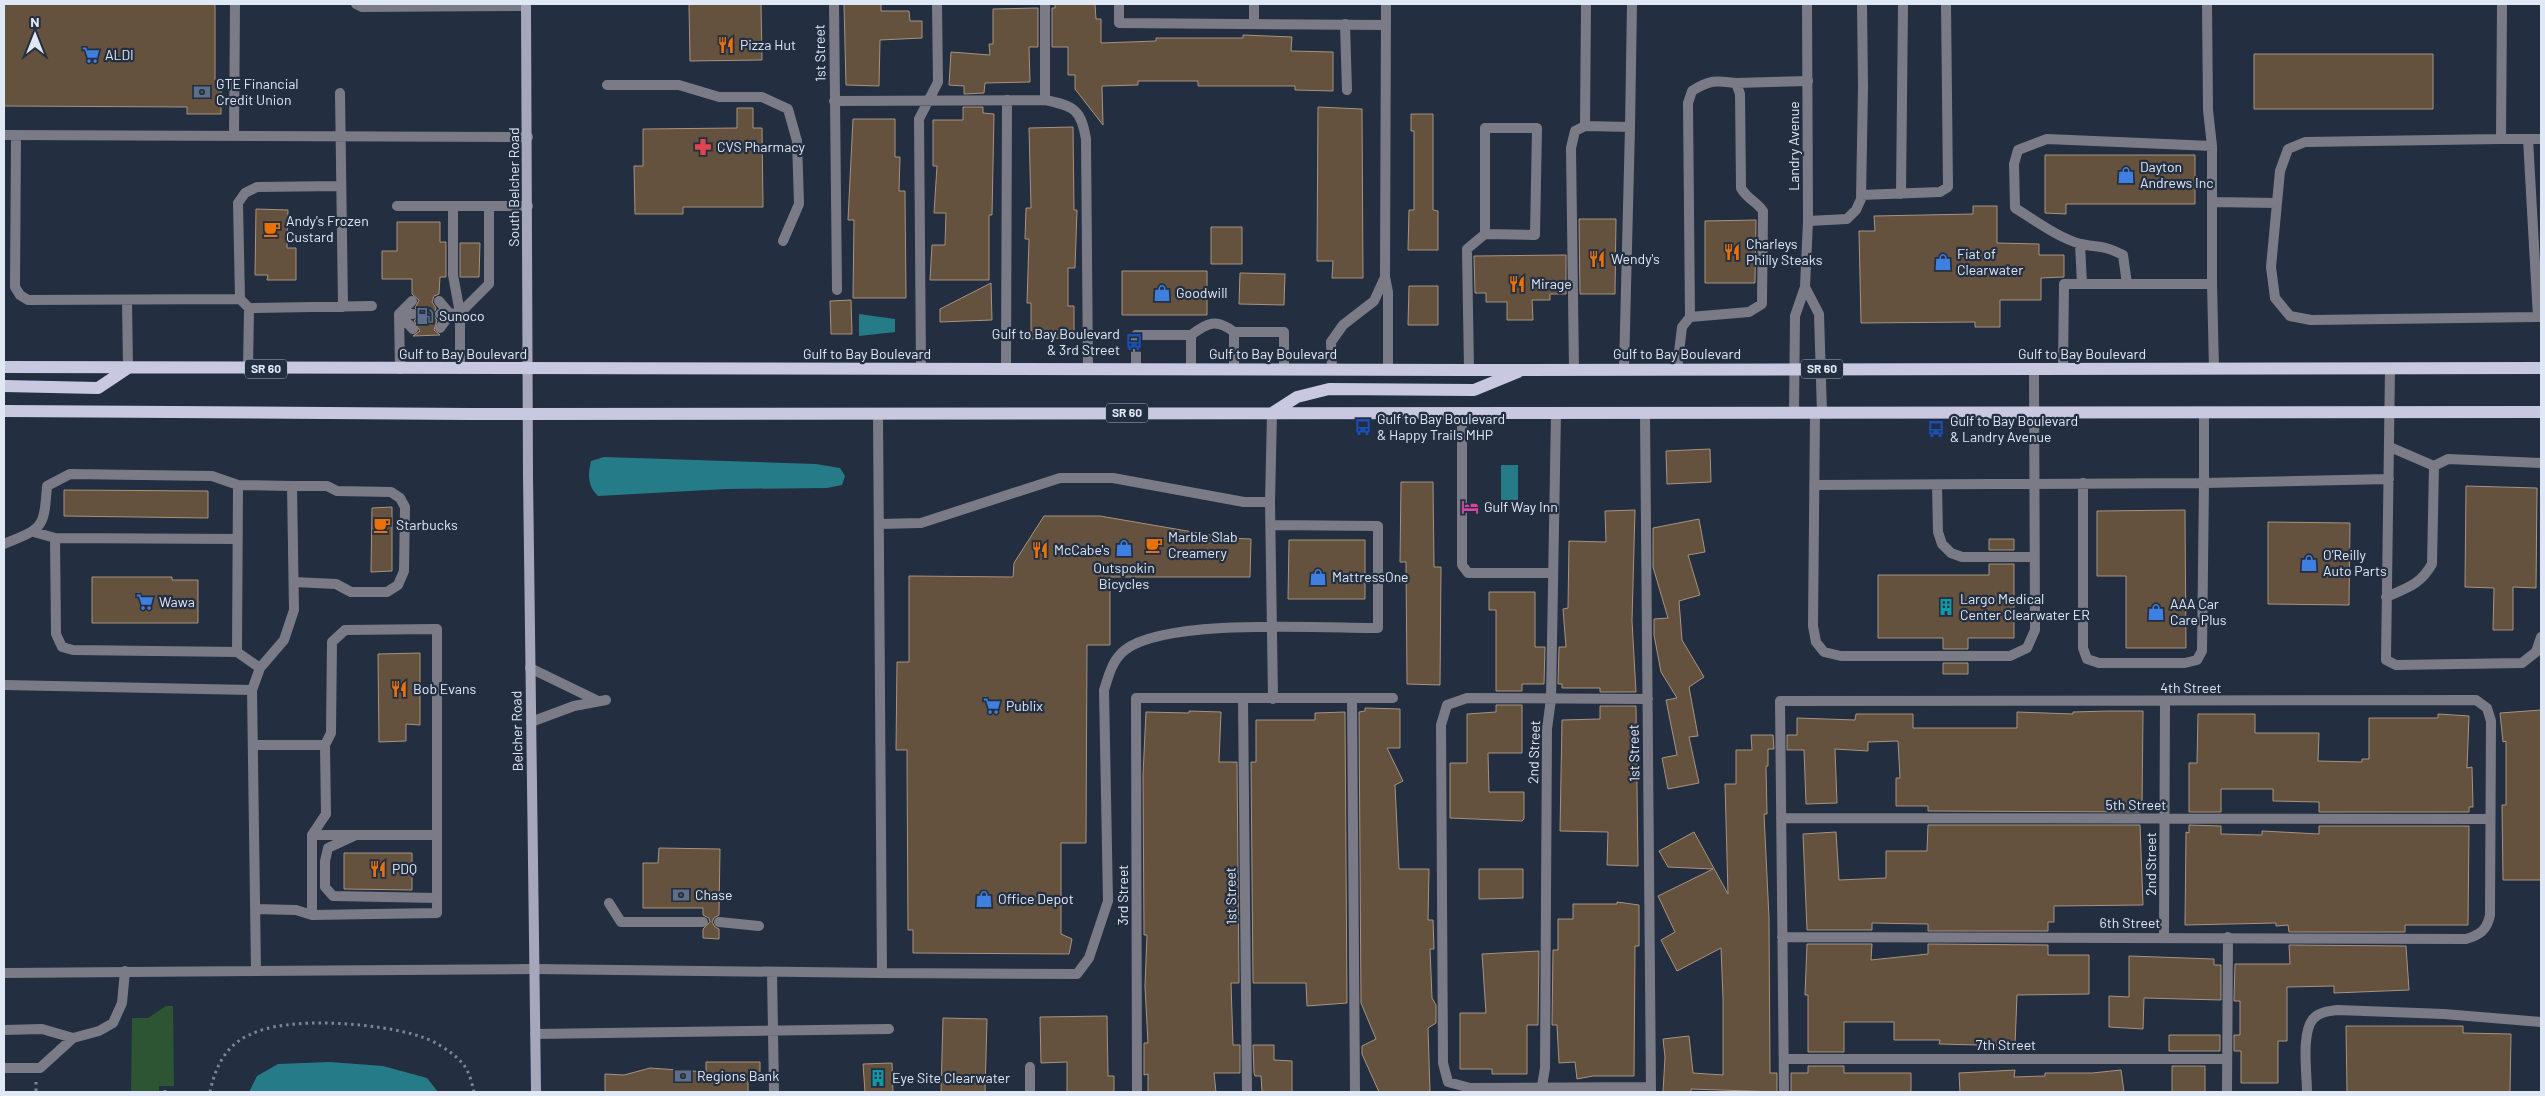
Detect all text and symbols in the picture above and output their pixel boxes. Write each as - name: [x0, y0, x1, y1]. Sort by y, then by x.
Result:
- north arrow: [10, 10, 60, 60]
- text: N: [30, 13, 40, 30]
- street label: 1st Street: [810, 24, 829, 82]
- restaurant icon: Pizza Hut: [716, 35, 736, 55]
- place label: Pizza Hut: [740, 36, 796, 53]
- supermarket icon: ALDI: [81, 45, 101, 65]
- place label: ALDI: [105, 46, 134, 63]
- place label: GTE Financial Credit Union: [216, 75, 299, 108]
- bank icon: GTE Financial Credit Union: [192, 82, 212, 102]
- street label: Landry Avenue: [1785, 101, 1802, 191]
- street label: South Belcher Road: [505, 127, 522, 247]
- pharmacy icon: CVS Pharmacy: [693, 137, 713, 157]
- place label: CVS Pharmacy: [717, 138, 806, 155]
- place label: Dayton Andrews Inc: [2140, 158, 2213, 191]
- shop icon: Dayton Andrews Inc: [2116, 165, 2136, 185]
- place label: Andy's Frozen Custard: [286, 212, 369, 245]
- cafe icon: Andy's Frozen Custard: [262, 219, 282, 239]
- place label: Charleys Philly Steaks: [1746, 235, 1823, 268]
- restaurant icon: Charleys Philly Steaks: [1722, 242, 1742, 262]
- place label: Fiat of Clearwater: [1957, 245, 2023, 278]
- restaurant icon: Wendy's: [1587, 249, 1607, 269]
- place label: Wendy's: [1611, 250, 1660, 267]
- shop icon: Fiat of Clearwater: [1933, 252, 1953, 272]
- restaurant icon: Mirage: [1507, 274, 1527, 294]
- place label: Mirage: [1531, 275, 1572, 292]
- shop icon: Goodwill: [1152, 283, 1172, 303]
- place label: Goodwill: [1176, 284, 1228, 301]
- fuel station icon: Sunoco: [415, 306, 435, 326]
- place label: Sunoco: [439, 307, 485, 324]
- place label: Gulf to Bay Boulevard & 3rd Street: [992, 325, 1120, 358]
- bus stop icon: Gulf to Bay Boulevard & 3rd Street: [1124, 332, 1144, 352]
- street label: Gulf to Bay Boulevard: [399, 345, 527, 362]
- street label: Gulf to Bay Boulevard: [803, 345, 931, 362]
- street label: Gulf to Bay Boulevard: [1209, 345, 1337, 362]
- street label: Gulf to Bay Boulevard: [1613, 345, 1741, 362]
- street label: Gulf to Bay Boulevard: [2018, 345, 2146, 362]
- road number: SR 60: [245, 359, 287, 378]
- road number: SR 60: [1801, 359, 1843, 378]
- road number: SR 60: [1106, 403, 1148, 422]
- place label: Gulf to Bay Boulevard & Happy Trails MHP: [1377, 410, 1505, 443]
- place label: Gulf to Bay Boulevard & Landry Avenue: [1950, 412, 2078, 445]
- bus stop icon: Gulf to Bay Boulevard & Happy Trails MHP: [1353, 417, 1373, 437]
- bus stop icon: Gulf to Bay Boulevard & Landry Avenue: [1926, 419, 1946, 439]
- hotel icon: Gulf Way Inn: [1460, 497, 1480, 517]
- place label: Gulf Way Inn: [1484, 498, 1558, 515]
- cafe icon: Starbucks: [372, 515, 392, 535]
- place label: Starbucks: [396, 516, 458, 533]
- place label: Marble Slab Creamery: [1168, 528, 1238, 561]
- cafe icon: Marble Slab Creamery: [1144, 535, 1164, 555]
- shop icon: Outspokin Bicycles: [1114, 538, 1134, 558]
- restaurant icon: McCabe's: [1030, 540, 1050, 560]
- place label: McCabe's: [1054, 541, 1110, 558]
- place label: O'Reilly Auto Parts: [2323, 546, 2387, 579]
- shop icon: O'Reilly Auto Parts: [2299, 553, 2319, 573]
- place label: Outspokin Bicycles: [1093, 559, 1155, 592]
- shop icon: MattressOne: [1308, 567, 1328, 587]
- place label: MattressOne: [1332, 568, 1409, 585]
- place label: Largo Medical Center Clearwater ER: [1960, 590, 2090, 623]
- supermarket icon: Wawa: [135, 592, 155, 612]
- place label: Wawa: [159, 593, 195, 610]
- place label: AAA Car Care Plus: [2170, 595, 2227, 628]
- building icon: Largo Medical Center Clearwater ER: [1936, 597, 1956, 617]
- shop icon: AAA Car Care Plus: [2146, 602, 2166, 622]
- restaurant icon: Bob Evans: [389, 679, 409, 699]
- street label: 4th Street: [2160, 679, 2222, 696]
- place label: Bob Evans: [413, 680, 477, 697]
- street label: Belcher Road: [507, 691, 526, 771]
- supermarket icon: Publix: [982, 696, 1002, 716]
- place label: Publix: [1006, 697, 1043, 714]
- street label: 2nd Street: [1524, 720, 1543, 784]
- street label: 1st Street: [1624, 724, 1643, 782]
- street label: 5th Street: [2106, 796, 2166, 813]
- street label: 2nd Street: [2142, 832, 2159, 896]
- restaurant icon: PDQ: [368, 859, 388, 879]
- place label: PDQ: [392, 860, 417, 877]
- street label: 3rd Street: [1114, 865, 1131, 925]
- street label: 1st Street: [1221, 867, 1240, 925]
- bank icon: Chase: [671, 885, 691, 905]
- place label: Chase: [695, 886, 732, 903]
- shop icon: Office Depot: [974, 889, 994, 909]
- place label: Office Depot: [998, 890, 1074, 907]
- street label: 6th Street: [2100, 914, 2160, 931]
- street label: 7th Street: [1976, 1036, 2036, 1053]
- bank icon: Regions Bank: [673, 1066, 693, 1086]
- place label: Regions Bank: [697, 1067, 779, 1084]
- building icon: Eye Site Clearwater: [868, 1068, 888, 1088]
- place label: Eye Site Clearwater: [892, 1069, 1010, 1086]

